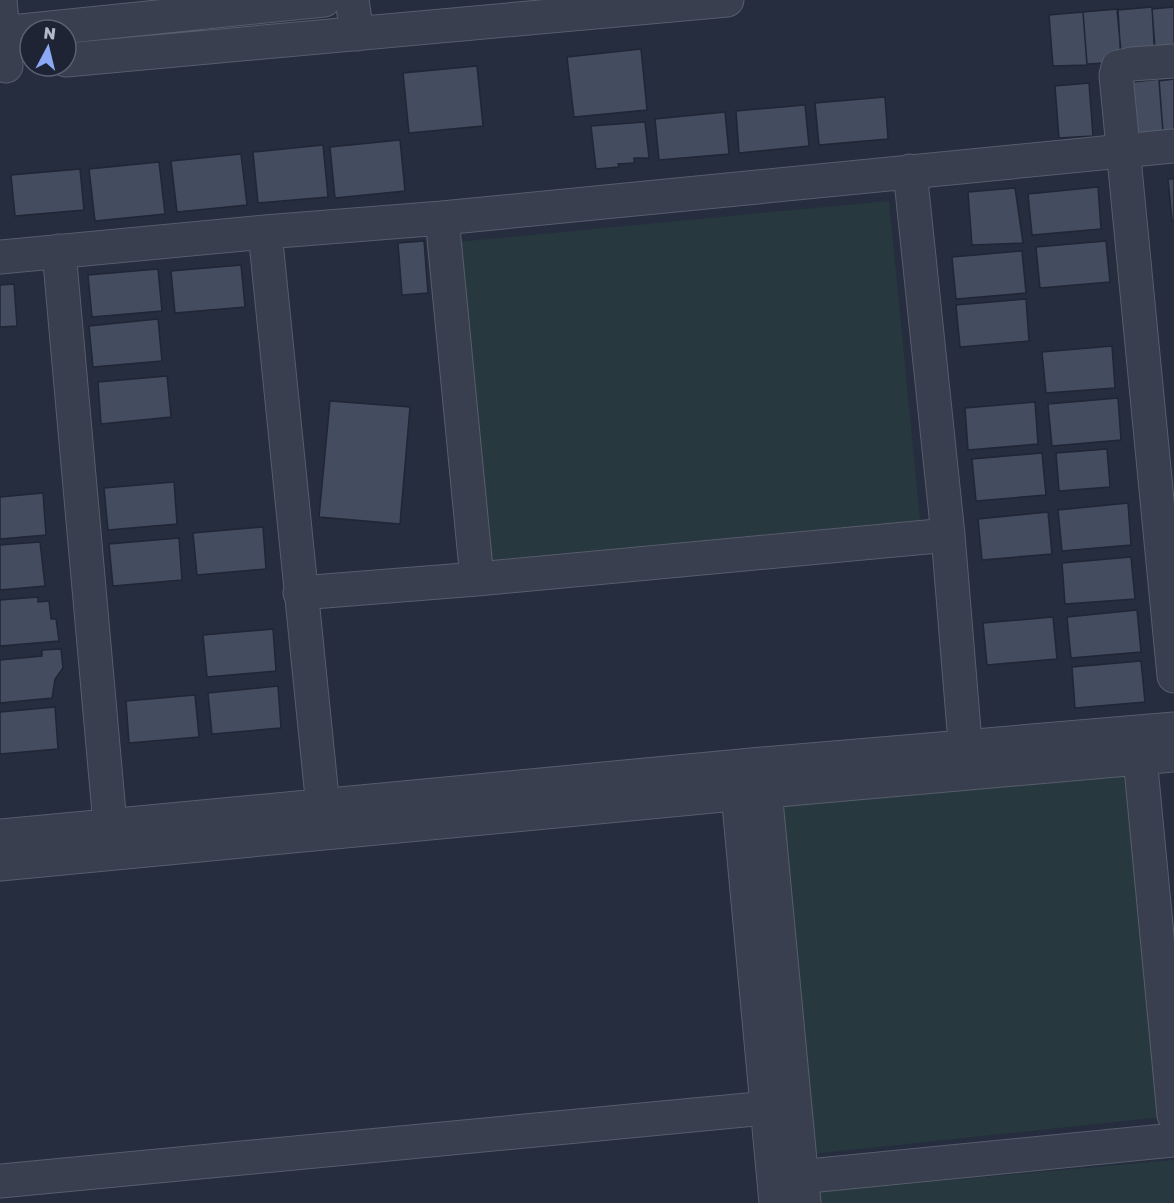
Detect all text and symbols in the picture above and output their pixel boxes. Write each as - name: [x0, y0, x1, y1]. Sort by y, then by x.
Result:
- north arrow: [18, 18, 78, 78]
- text: N: [43, 22, 57, 44]

